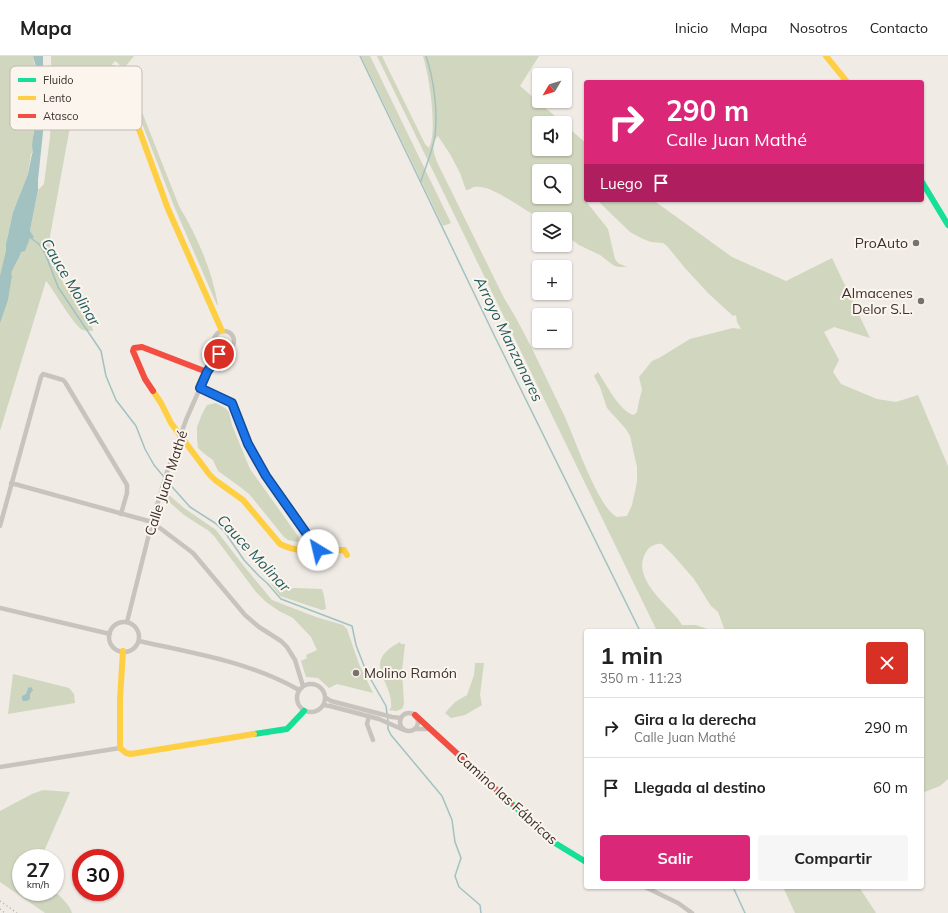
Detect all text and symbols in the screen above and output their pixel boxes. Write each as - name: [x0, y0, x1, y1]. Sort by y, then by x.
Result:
- text: Mapa: [20, 16, 72, 40]
- text: Inicio: [675, 19, 708, 37]
- text: Mapa: [730, 19, 768, 37]
- text: Nosotros: [790, 19, 848, 37]
- text: Contacto: [870, 19, 928, 37]
- legend: [10, 66, 142, 130]
- north arrow: [532, 68, 572, 108]
- map controls: [532, 68, 572, 348]
- text: Fluido: [43, 73, 74, 87]
- text: Lento: [43, 91, 71, 105]
- text: 290 m: [666, 93, 749, 128]
- icon: right: [600, 96, 652, 148]
- text: Atasco: [43, 109, 78, 123]
- button: sound: [532, 116, 572, 156]
- text: Calle Juan Mathé: [666, 128, 807, 151]
- button: search: [532, 164, 572, 204]
- icon: arrive: [650, 172, 672, 194]
- text: Luego: [600, 174, 642, 193]
- button: layers: [532, 212, 572, 252]
- place label: ProAuto: [855, 234, 908, 252]
- water label: Cauce Molinar: [37, 235, 105, 330]
- marker: ProAuto: [911, 238, 921, 248]
- button: +: [532, 260, 572, 300]
- water label: Arroyo Manzanares: [470, 272, 548, 405]
- place label: Almacenes Delor S.L.: [842, 284, 913, 318]
- marker: Almacenes Delor S.L.: [916, 296, 926, 306]
- button: −: [532, 308, 572, 348]
- pin: [202, 337, 236, 371]
- icon: arrive: [208, 343, 230, 365]
- street label: Calle Juan Mathé: [140, 428, 192, 538]
- water label: Cauce Molinar: [213, 510, 295, 596]
- position arrow: [297, 529, 339, 571]
- text: 1 min: [600, 640, 663, 670]
- button: close: [866, 642, 908, 684]
- place label: Molino Ramón: [364, 664, 457, 682]
- marker: Molino Ramón: [351, 668, 361, 678]
- text: 350 m · 11:23: [600, 670, 682, 686]
- text: Gira a la derecha: [634, 710, 756, 729]
- icon: right: [600, 717, 622, 739]
- text: 290 m: [864, 718, 908, 737]
- text: Calle Juan Mathé: [634, 729, 736, 745]
- street label: Camino las Fábricas: [452, 748, 562, 849]
- icon: arrive: [600, 777, 622, 799]
- text: Llegada al destino: [634, 778, 766, 797]
- text: 60 m: [873, 778, 908, 797]
- button: Salir: [600, 835, 750, 881]
- button: Compartir: [758, 835, 908, 881]
- speed limit sign: 30: [72, 849, 124, 901]
- text: 27: [26, 857, 50, 882]
- text: km/h: [27, 878, 49, 891]

